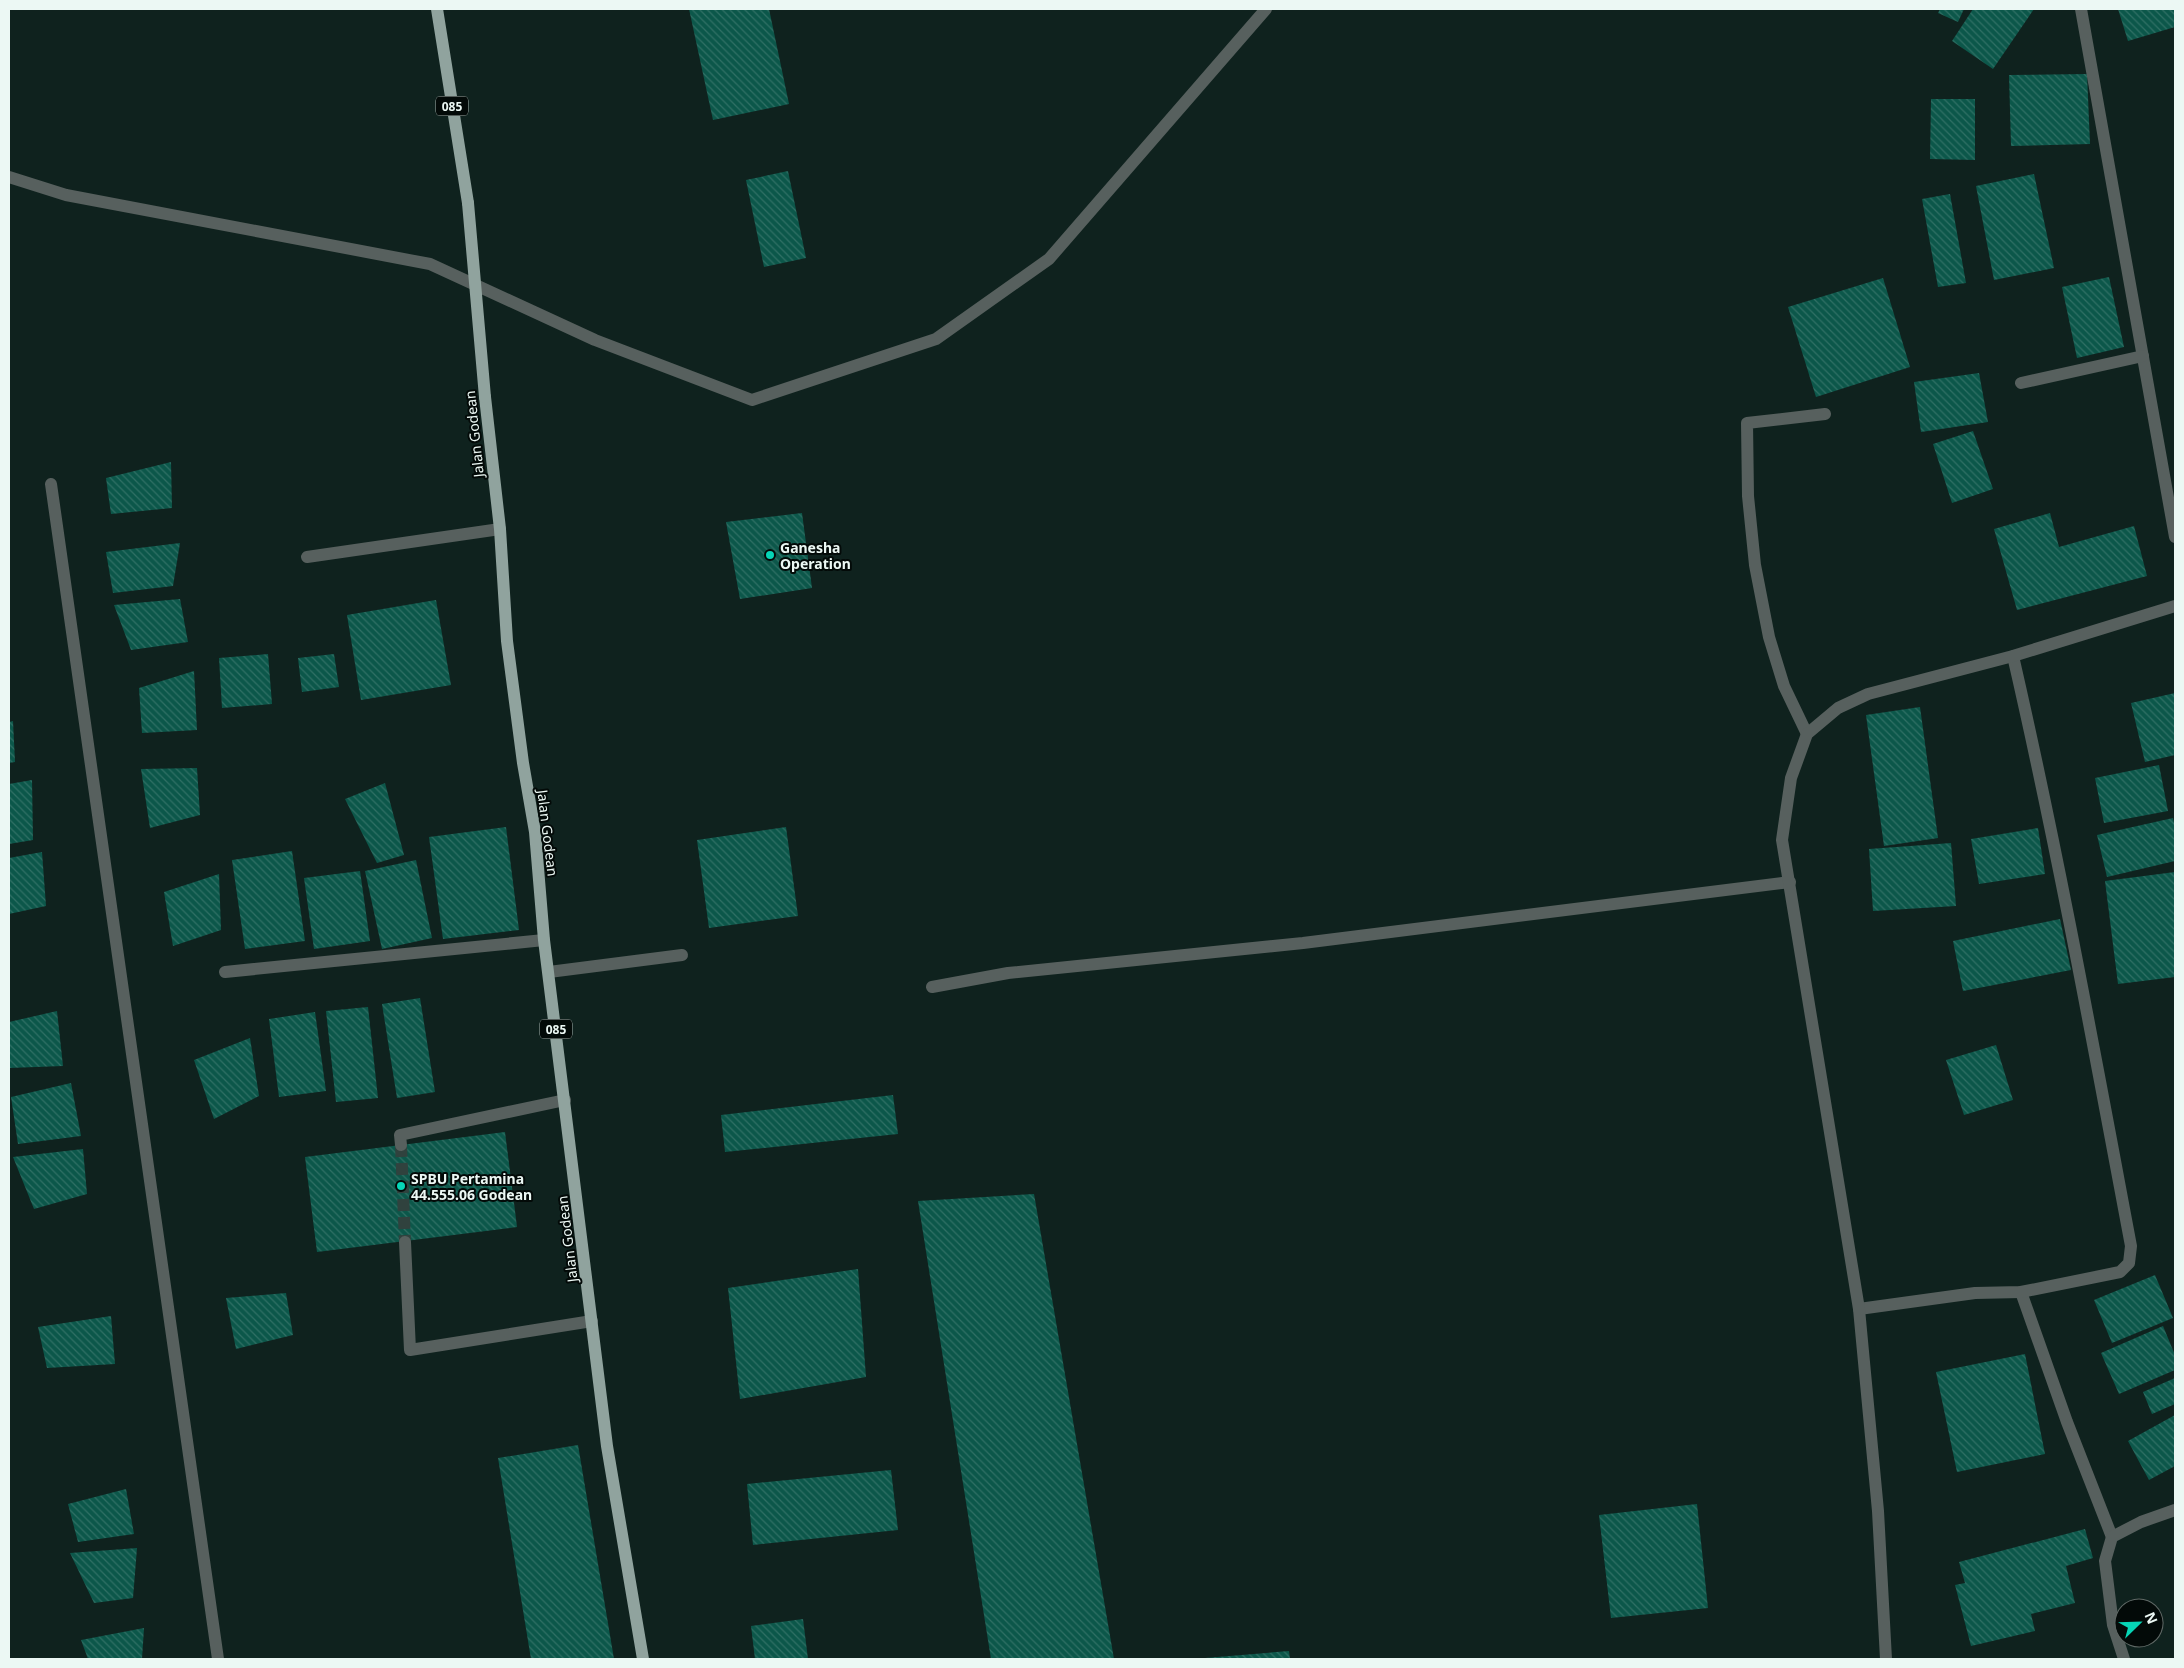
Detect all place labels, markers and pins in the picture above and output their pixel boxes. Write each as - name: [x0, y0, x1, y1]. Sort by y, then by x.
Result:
- place label: Ganesha Operation: [780, 538, 851, 573]
- marker: Ganesha Operation: [764, 549, 776, 561]
- place label: SPBU Pertamina 44.555.06 Godean: [411, 1169, 532, 1204]
- marker: SPBU Pertamina 44.555.06 Godean: [395, 1180, 407, 1192]

